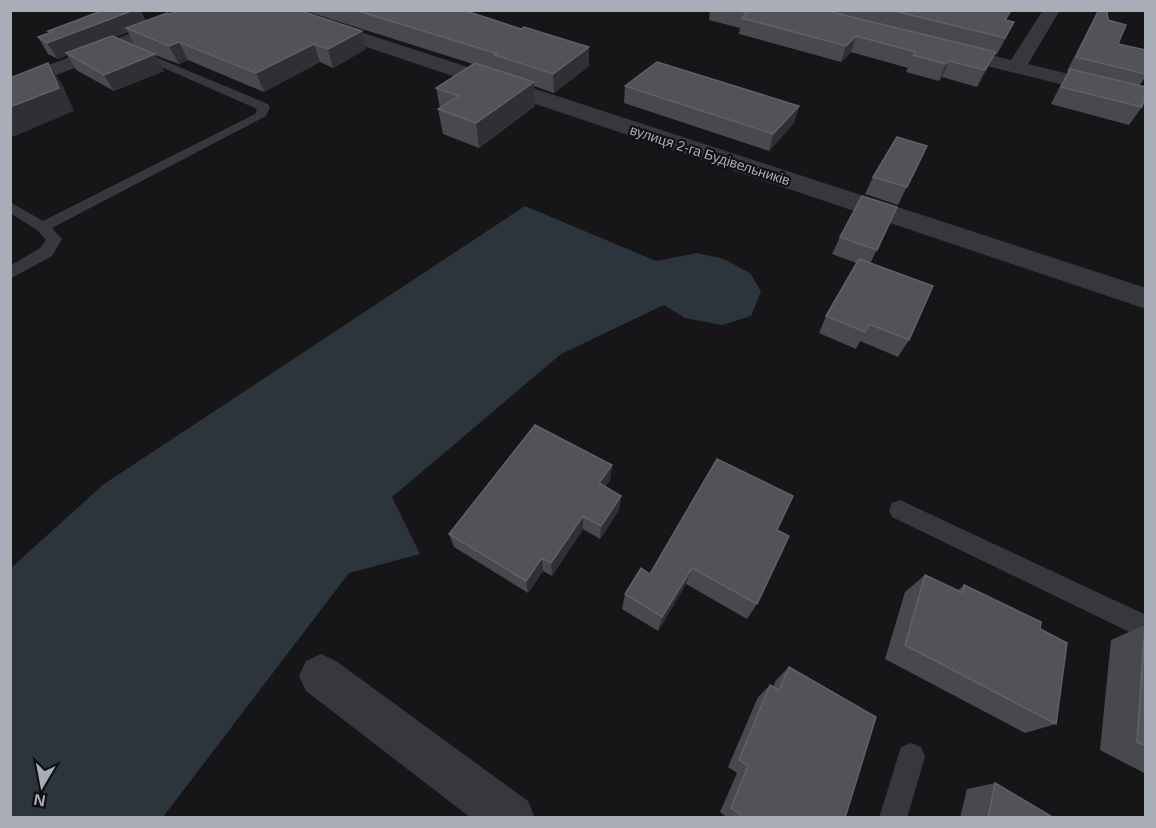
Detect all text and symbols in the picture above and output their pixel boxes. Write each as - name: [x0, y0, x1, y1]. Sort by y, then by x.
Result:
- street label: вулиця 2-га Будівельників: [628, 122, 792, 188]
- north arrow: [12, 756, 72, 816]
- text: N: [32, 791, 47, 810]

